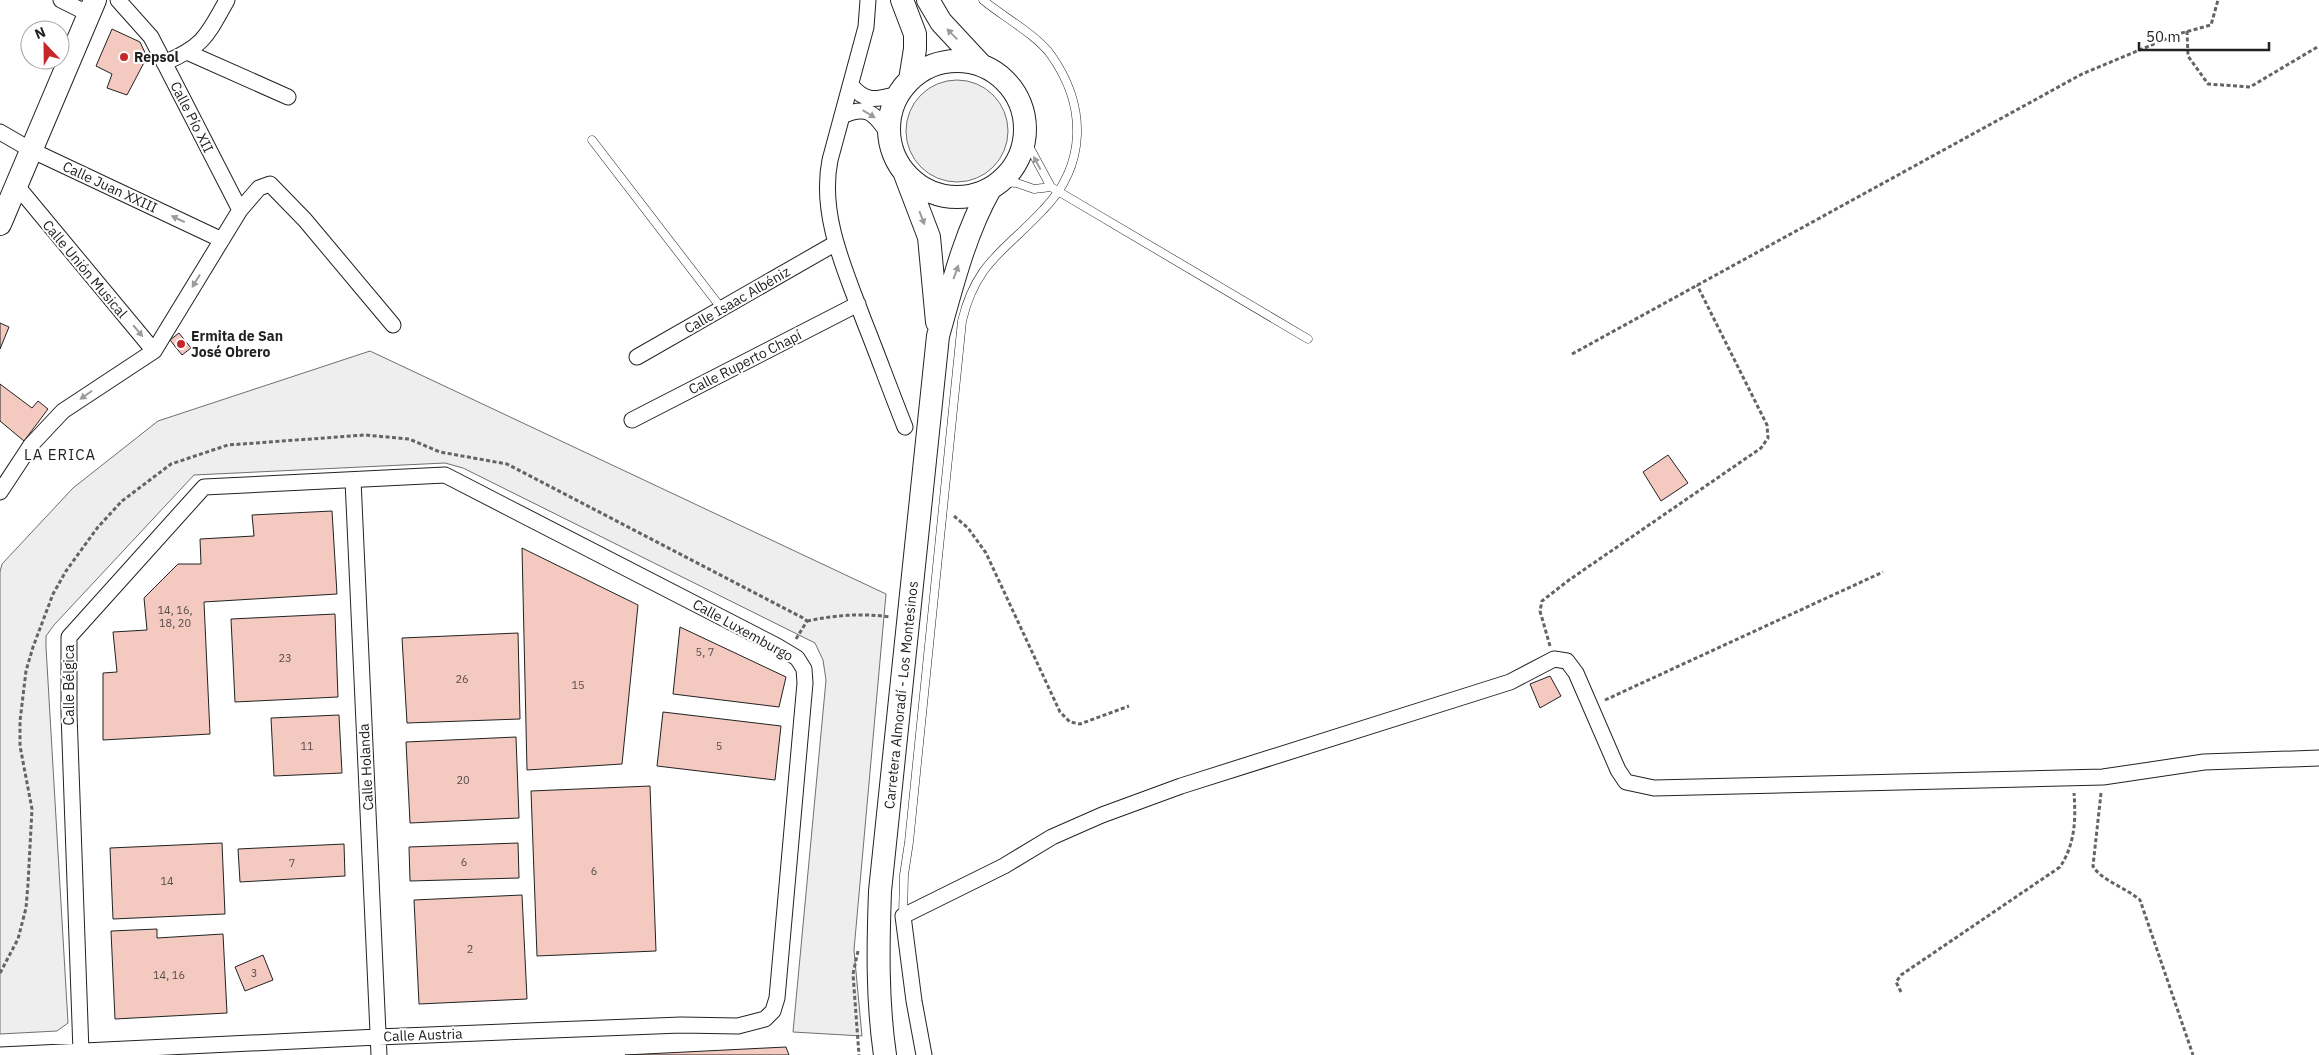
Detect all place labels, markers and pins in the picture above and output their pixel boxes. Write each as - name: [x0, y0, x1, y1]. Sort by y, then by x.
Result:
- place label: Repsol: [134, 48, 179, 66]
- marker: Repsol: [118, 51, 130, 63]
- place label: Ermita de San José Obrero: [191, 327, 283, 361]
- marker: Ermita de San José Obrero: [175, 338, 187, 350]

